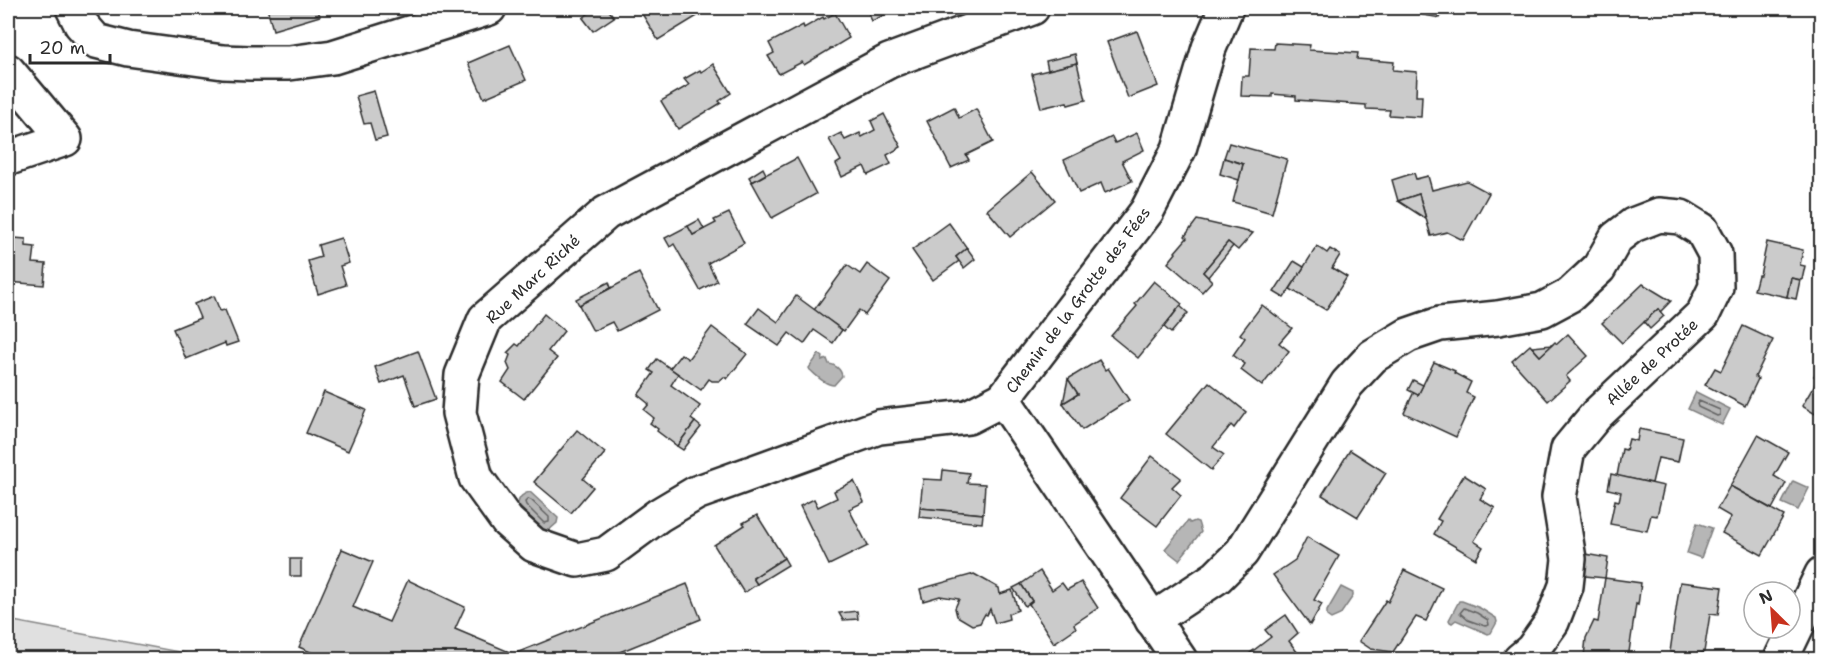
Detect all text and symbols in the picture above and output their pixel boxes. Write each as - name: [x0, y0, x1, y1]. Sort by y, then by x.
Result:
- scale bar: [30, 27, 110, 65]
- text: 20 m: [39, 36, 85, 60]
- street label: Chemin de la Grotte des Fées: [1001, 202, 1155, 398]
- street label: Rue Marc Riché: [481, 230, 585, 328]
- street label: Allée de Protée: [1601, 314, 1703, 410]
- north arrow: [1742, 580, 1802, 640]
- text: N: [1756, 585, 1776, 609]

